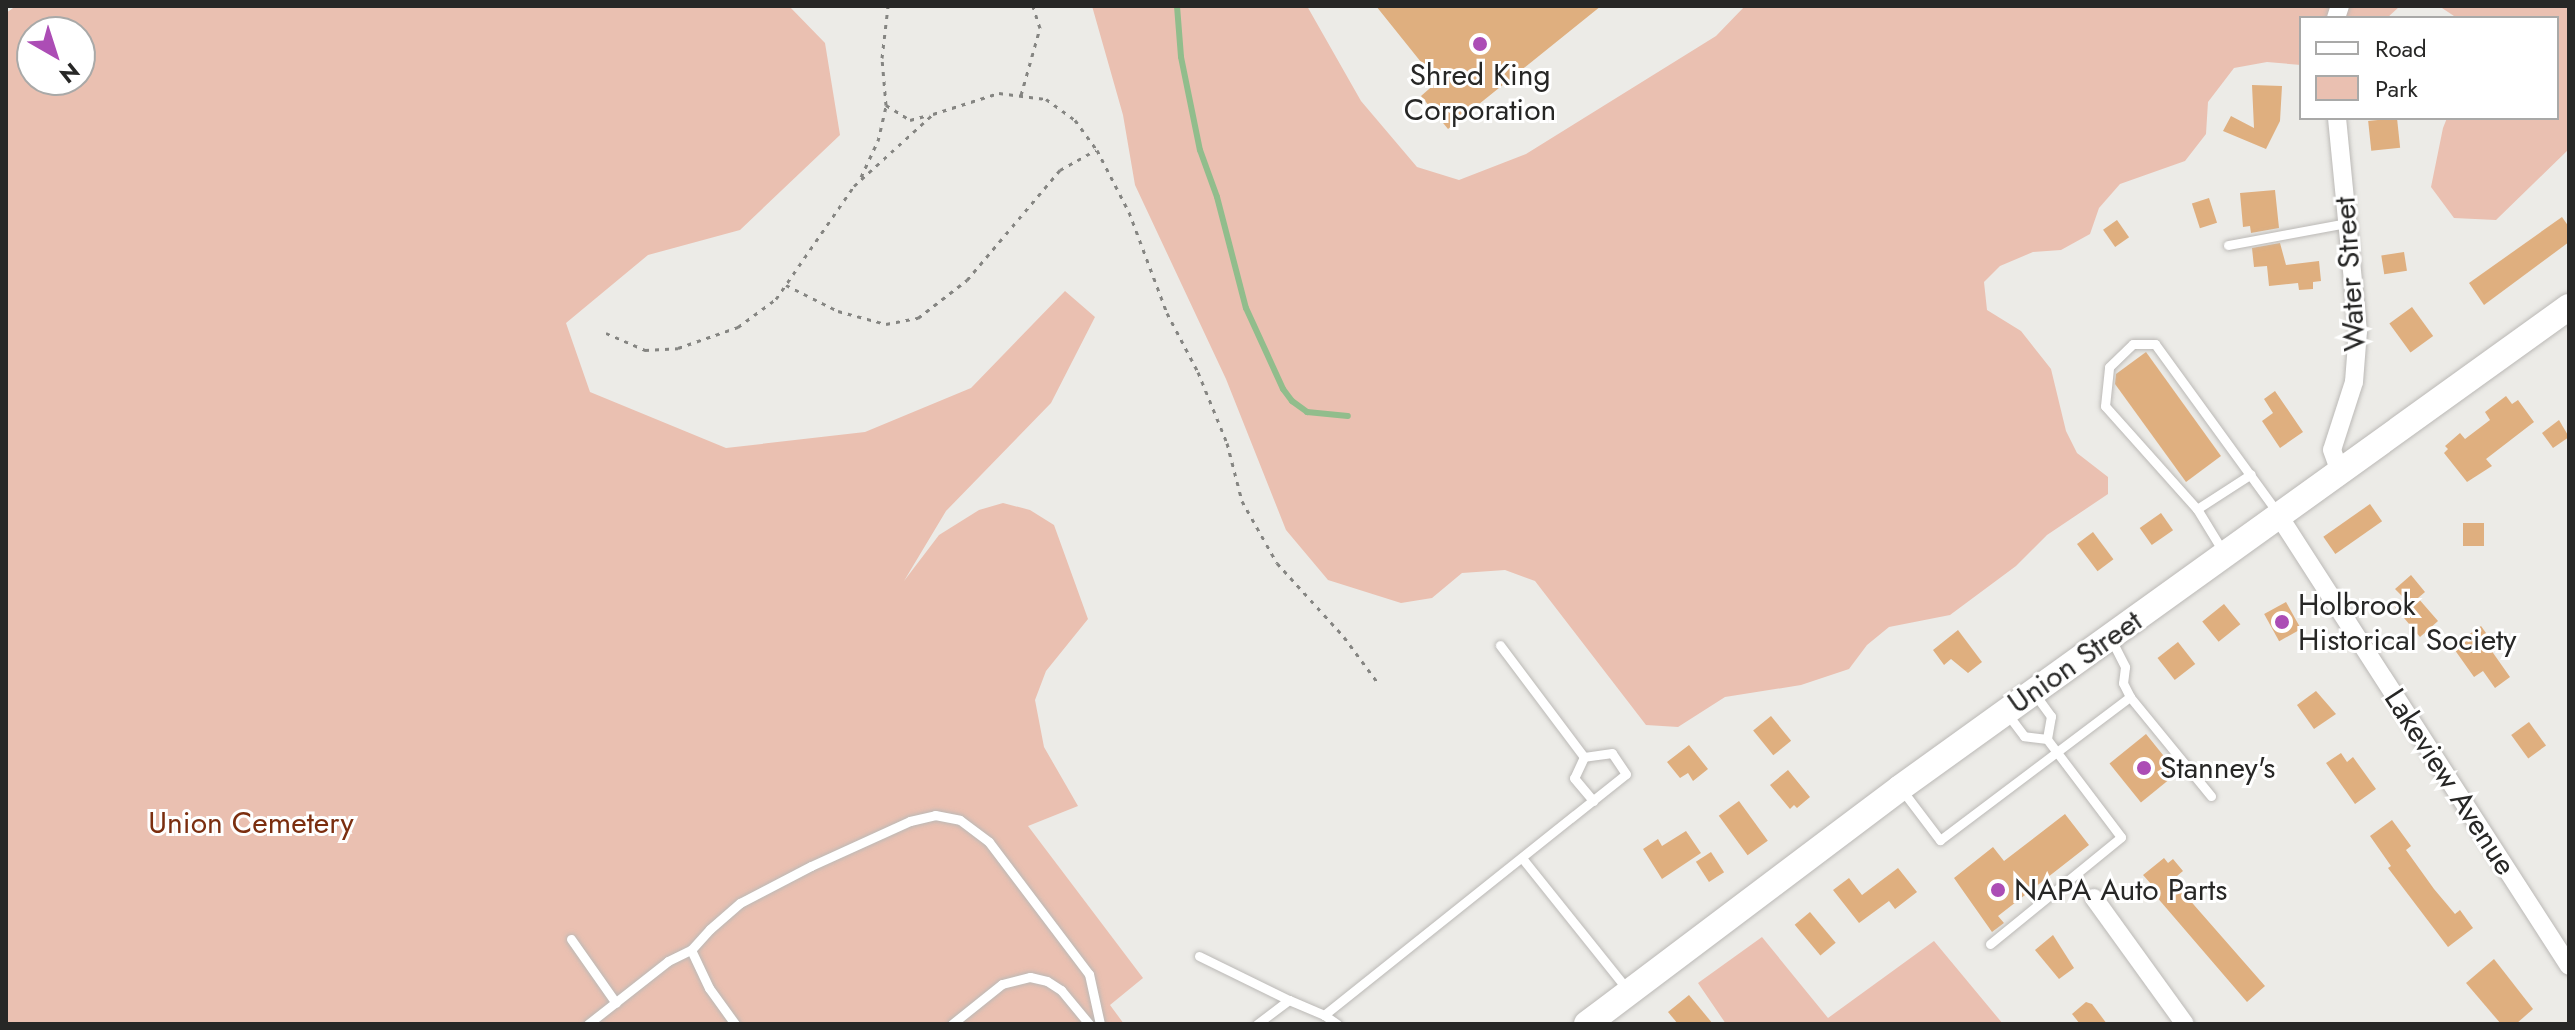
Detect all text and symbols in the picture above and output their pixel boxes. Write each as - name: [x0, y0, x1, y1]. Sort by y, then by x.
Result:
- north arrow: [16, 16, 96, 96]
- legend: [2299, 16, 2559, 120]
- text: Road: [2375, 31, 2427, 66]
- marker: Shred King Corporation: [1471, 35, 1489, 53]
- text: N: [53, 55, 87, 91]
- place label: Shred King Corporation: [1404, 57, 1556, 128]
- text: Park: [2375, 71, 2418, 106]
- street label: Water Street: [2327, 196, 2373, 352]
- place label: Holbrook Historical Society: [2298, 587, 2516, 658]
- street label: Union Street: [2001, 603, 2149, 721]
- marker: Holbrook Historical Society: [2273, 613, 2291, 631]
- street label: Lakeview Avenue: [2376, 682, 2524, 882]
- place label: Stanney's: [2160, 750, 2275, 786]
- marker: Stanney's: [2135, 759, 2153, 777]
- park label: Union Cemetery: [148, 805, 354, 841]
- place label: NAPA Auto Parts: [2014, 872, 2227, 908]
- marker: NAPA Auto Parts: [1989, 881, 2007, 899]

